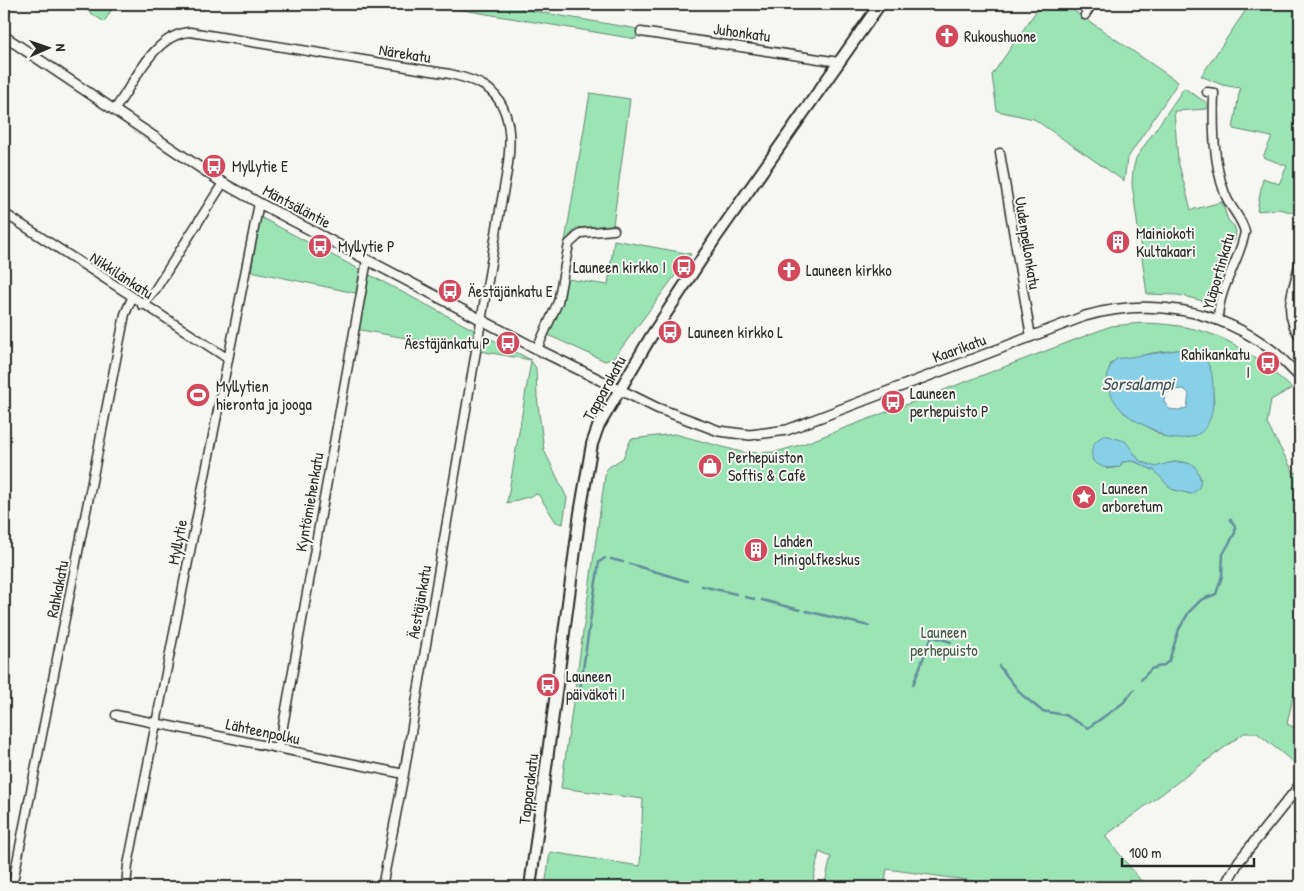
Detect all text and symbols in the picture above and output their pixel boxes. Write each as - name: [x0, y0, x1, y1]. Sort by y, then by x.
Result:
- street label: Juhonkatu: [712, 17, 773, 47]
- north arrow: [22, 22, 72, 72]
- church icon: Rukoushuone: [934, 23, 960, 49]
- place label: Rukoushuone: [964, 25, 1037, 47]
- street label: Närekatu: [378, 38, 433, 68]
- text: N: [52, 43, 71, 52]
- bus stop icon: Myllytie E: [201, 153, 227, 179]
- place label: Myllytie E: [232, 155, 288, 177]
- street label: Mäntsäläntie: [259, 179, 335, 233]
- street label: Uudenpellonkatu: [1010, 195, 1046, 292]
- place label: Mainiokoti Kultakaari: [1136, 222, 1196, 262]
- building icon: Mainiokoti Kultakaari: [1105, 229, 1131, 255]
- street label: Yläportinkatu: [1197, 230, 1240, 312]
- bus stop icon: Myllytie P: [307, 233, 333, 259]
- place label: Myllytie P: [338, 235, 395, 257]
- street label: Nikkilänkatu: [86, 246, 158, 304]
- bus stop icon: Launeen kirkko I: [671, 254, 697, 280]
- place label: Launeen kirkko I: [573, 256, 666, 278]
- church icon: Launeen kirkko: [776, 257, 802, 283]
- place label: Launeen kirkko: [806, 259, 892, 281]
- bus stop icon: Äestäjänkatu E: [437, 278, 463, 304]
- place label: Äestäjänkatu E: [468, 280, 553, 302]
- bus stop icon: Launeen kirkko L: [657, 319, 683, 345]
- place label: Launeen kirkko L: [688, 321, 783, 343]
- street label: Kaarikatu: [929, 328, 989, 368]
- bus stop icon: Äestäjänkatu P: [495, 330, 521, 356]
- place label: Äestäjänkatu P: [404, 332, 490, 354]
- place label: Rahikankatu I: [1181, 343, 1251, 383]
- bus stop icon: Rahikankatu I: [1255, 350, 1281, 376]
- street label: Tapparakatu: [577, 351, 631, 424]
- water label: Sorsalampi: [1102, 371, 1176, 396]
- place label: Myllytien hieronta ja jooga: [216, 375, 312, 415]
- sports icon: Myllytien hieronta ja jooga: [185, 382, 211, 408]
- place label: Launeen perhepuisto P: [910, 382, 989, 422]
- bus stop icon: Launeen perhepuisto P: [880, 389, 906, 415]
- place label: Perhepuiston Softis & Café: [728, 446, 806, 486]
- street label: Kyntömiehenkatu: [289, 450, 329, 553]
- shop icon: Perhepuiston Softis & Café: [697, 453, 723, 479]
- place label: Launeen arboretum: [1102, 477, 1163, 517]
- place icon: Launeen arboretum: [1071, 484, 1097, 510]
- street label: Myllytie: [162, 517, 192, 566]
- place label: Lahden Minigolfkeskus: [774, 530, 860, 570]
- building icon: Lahden Minigolfkeskus: [743, 537, 769, 563]
- street label: Rahkakatu: [41, 558, 73, 620]
- street label: Äestäjänkatu: [402, 563, 436, 640]
- park label: Launeen perhepuisto: [910, 621, 978, 661]
- place label: Launeen päiväkoti I: [566, 665, 625, 705]
- bus stop icon: Launeen päiväkoti I: [535, 672, 561, 698]
- street label: Lähteenpolku: [224, 712, 303, 750]
- street label: Tapparakatu: [513, 752, 543, 826]
- scale bar: [1122, 836, 1254, 868]
- text: 100 m: [1129, 842, 1162, 863]

